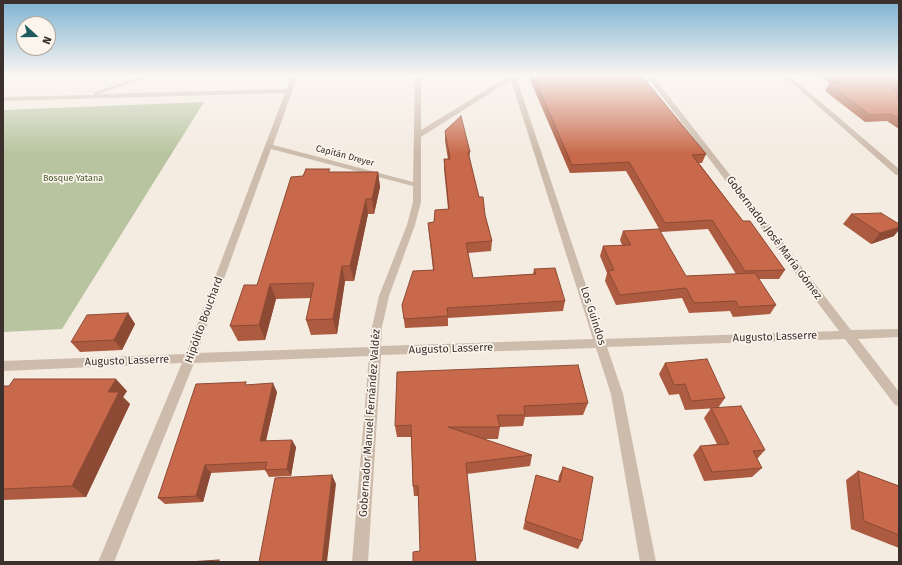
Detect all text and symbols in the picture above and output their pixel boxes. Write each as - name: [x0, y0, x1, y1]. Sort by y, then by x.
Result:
- north arrow: [16, 16, 56, 56]
- text: N: [39, 34, 54, 46]
- street label: Capitán Dreyer: [315, 143, 375, 169]
- park label: Bosque Yatana: [43, 173, 103, 183]
- street label: Gobernador José María Gómez: [723, 174, 825, 302]
- street label: Hipólito Bouchard: [182, 275, 226, 365]
- street label: Los Guindos: [577, 285, 609, 347]
- street label: Gobernador Manuel Fernández Valdéz: [357, 328, 383, 518]
- street label: Augusto Lasserre: [733, 329, 817, 345]
- street label: Augusto Lasserre: [409, 341, 493, 357]
- street label: Augusto Lasserre: [85, 353, 169, 369]

